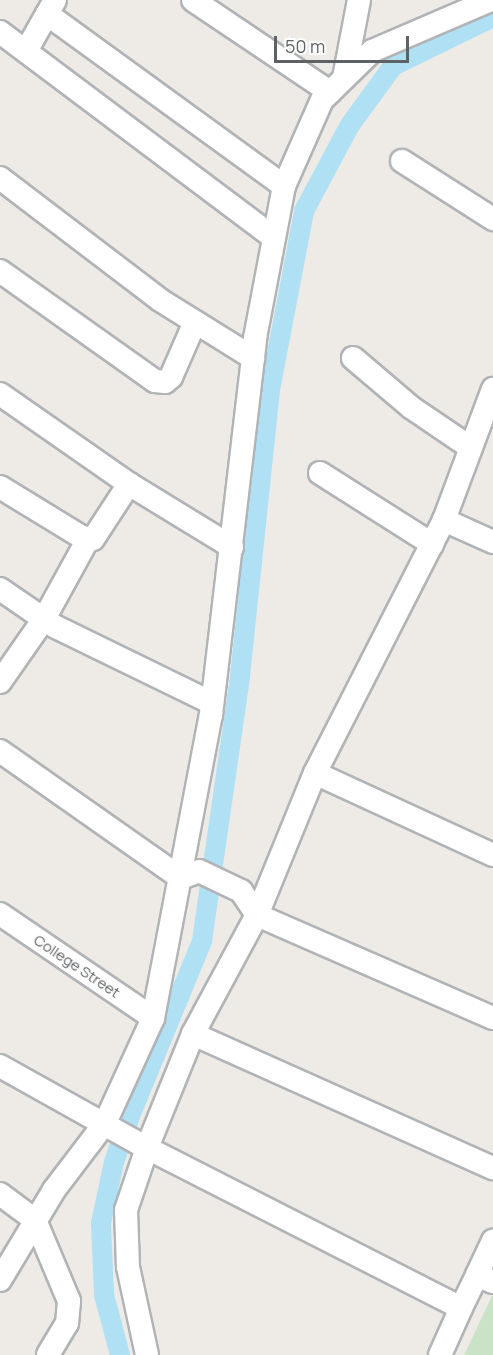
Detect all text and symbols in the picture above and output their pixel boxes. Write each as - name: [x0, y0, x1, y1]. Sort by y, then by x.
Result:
- scale bar: [277, 24, 412, 62]
- text: 50 m: [285, 34, 325, 58]
- street label: College Street: [30, 931, 124, 1001]

